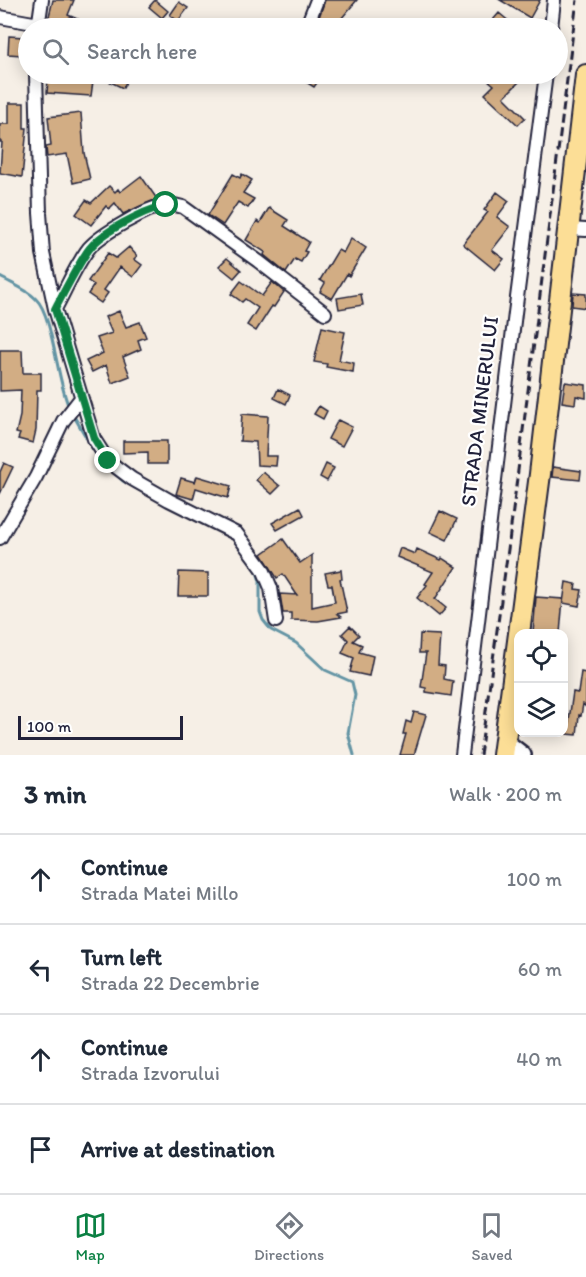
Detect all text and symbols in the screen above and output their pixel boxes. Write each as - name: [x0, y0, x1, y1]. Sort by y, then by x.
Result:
- search box: [18, 18, 568, 84]
- icon: search: [39, 35, 72, 68]
- text: Search here: [87, 38, 197, 65]
- route start: [152, 191, 178, 217]
- street label: STRADA MINERULUI: [455, 314, 503, 508]
- route end: [94, 447, 120, 473]
- map controls: [514, 629, 568, 737]
- button: locate: [514, 629, 568, 683]
- button: layers: [514, 683, 568, 737]
- scale bar: [18, 713, 183, 740]
- text: 100 m: [27, 717, 71, 736]
- text: 3 min: [24, 778, 86, 810]
- text: Walk · 200 m: [449, 782, 562, 806]
- text: Continue: [81, 854, 168, 881]
- icon: ahead: [24, 863, 57, 896]
- text: 100 m: [507, 867, 562, 891]
- text: Strada Matei Millo: [81, 881, 239, 905]
- text: Turn left: [81, 944, 162, 971]
- icon: left: [24, 953, 57, 986]
- text: 60 m: [518, 957, 562, 981]
- text: Strada 22 Decembrie: [81, 971, 260, 995]
- text: Continue: [81, 1034, 168, 1061]
- icon: ahead: [24, 1043, 57, 1076]
- text: 40 m: [516, 1047, 562, 1071]
- text: Strada Izvorului: [81, 1061, 220, 1085]
- icon: arrive: [24, 1133, 57, 1166]
- text: Arrive at destination: [81, 1136, 275, 1163]
- tab: Map: [74, 1209, 107, 1264]
- tab: Directions: [254, 1209, 324, 1264]
- tab: Saved: [472, 1209, 512, 1264]

